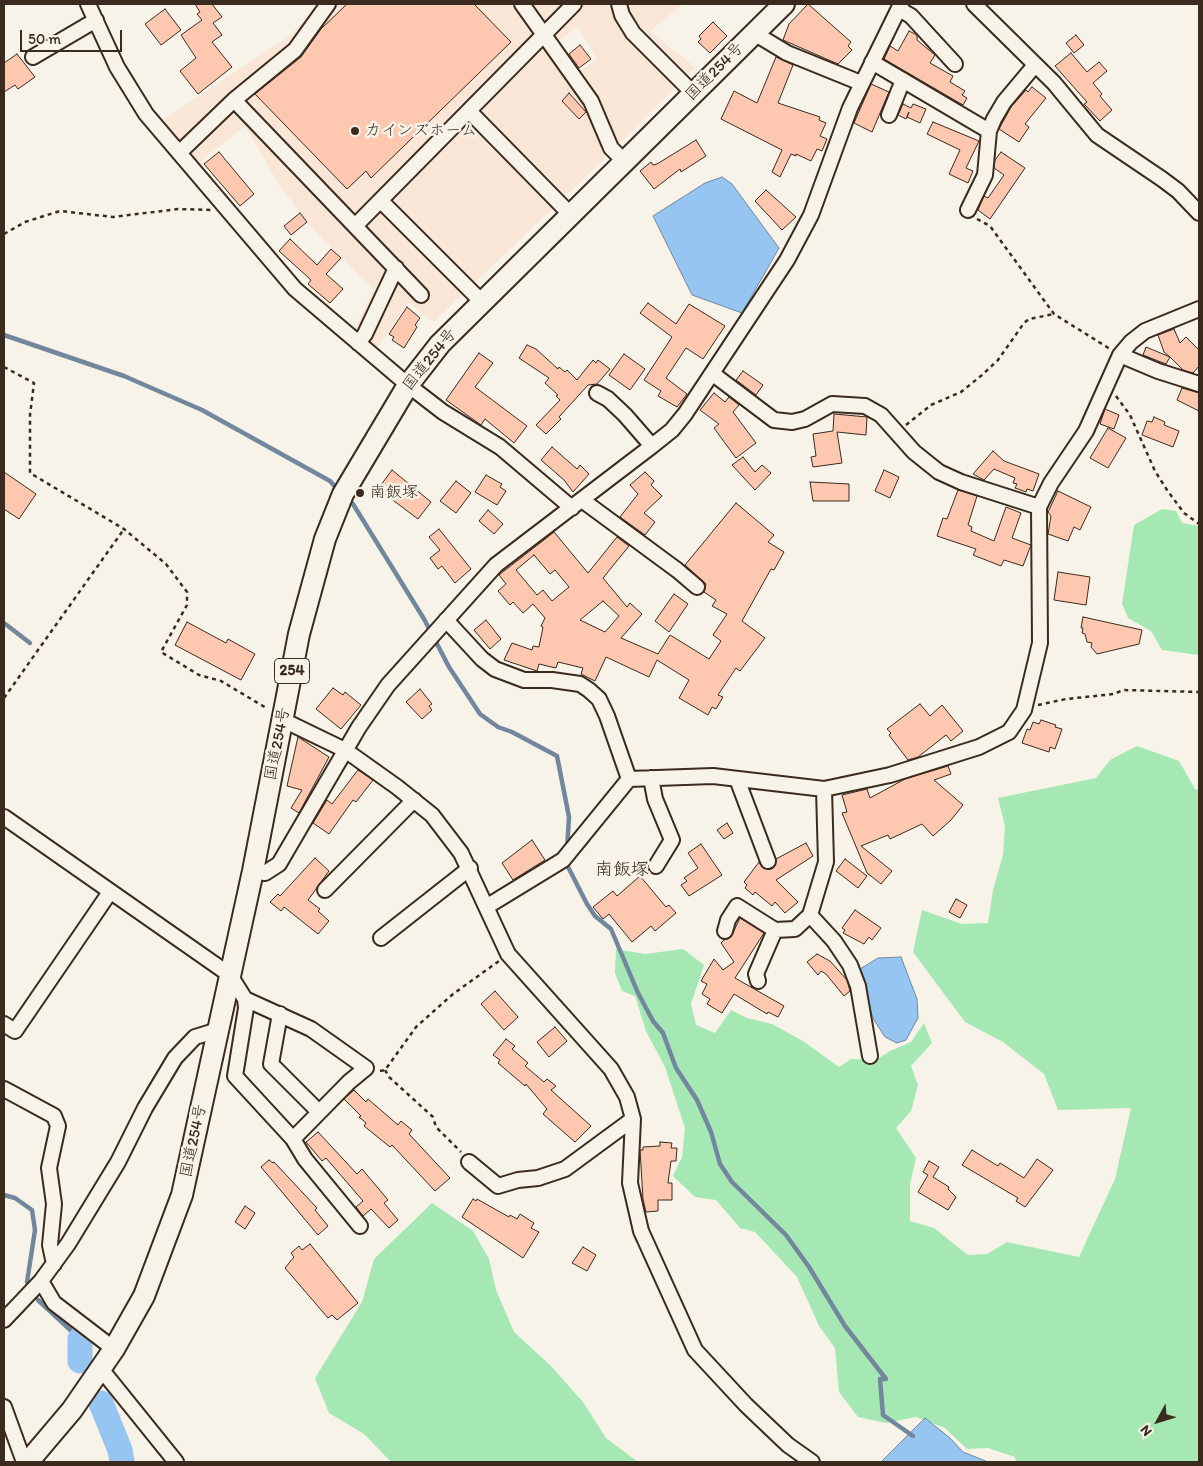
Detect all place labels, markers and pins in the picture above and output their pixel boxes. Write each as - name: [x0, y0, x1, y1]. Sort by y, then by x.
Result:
- place label: カインズホーム: [365, 121, 477, 141]
- marker: カインズホーム: [349, 125, 361, 137]
- place label: 南飯塚: [370, 483, 418, 503]
- marker: 南飯塚: [354, 487, 366, 499]

